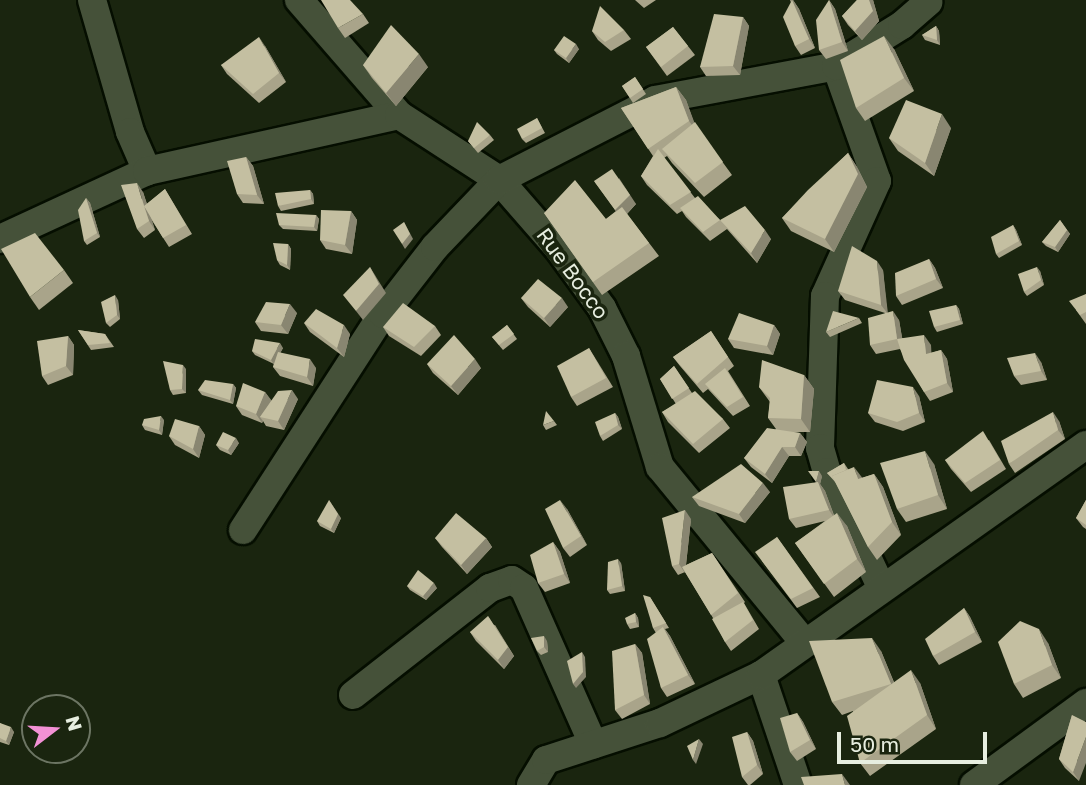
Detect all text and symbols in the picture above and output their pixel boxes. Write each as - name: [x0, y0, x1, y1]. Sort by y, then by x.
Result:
- street label: Rue Bocco: [532, 223, 614, 323]
- north arrow: [21, 694, 91, 764]
- text: N: [62, 713, 88, 734]
- scale bar: [841, 718, 992, 762]
- text: 50 m: [850, 731, 899, 757]

